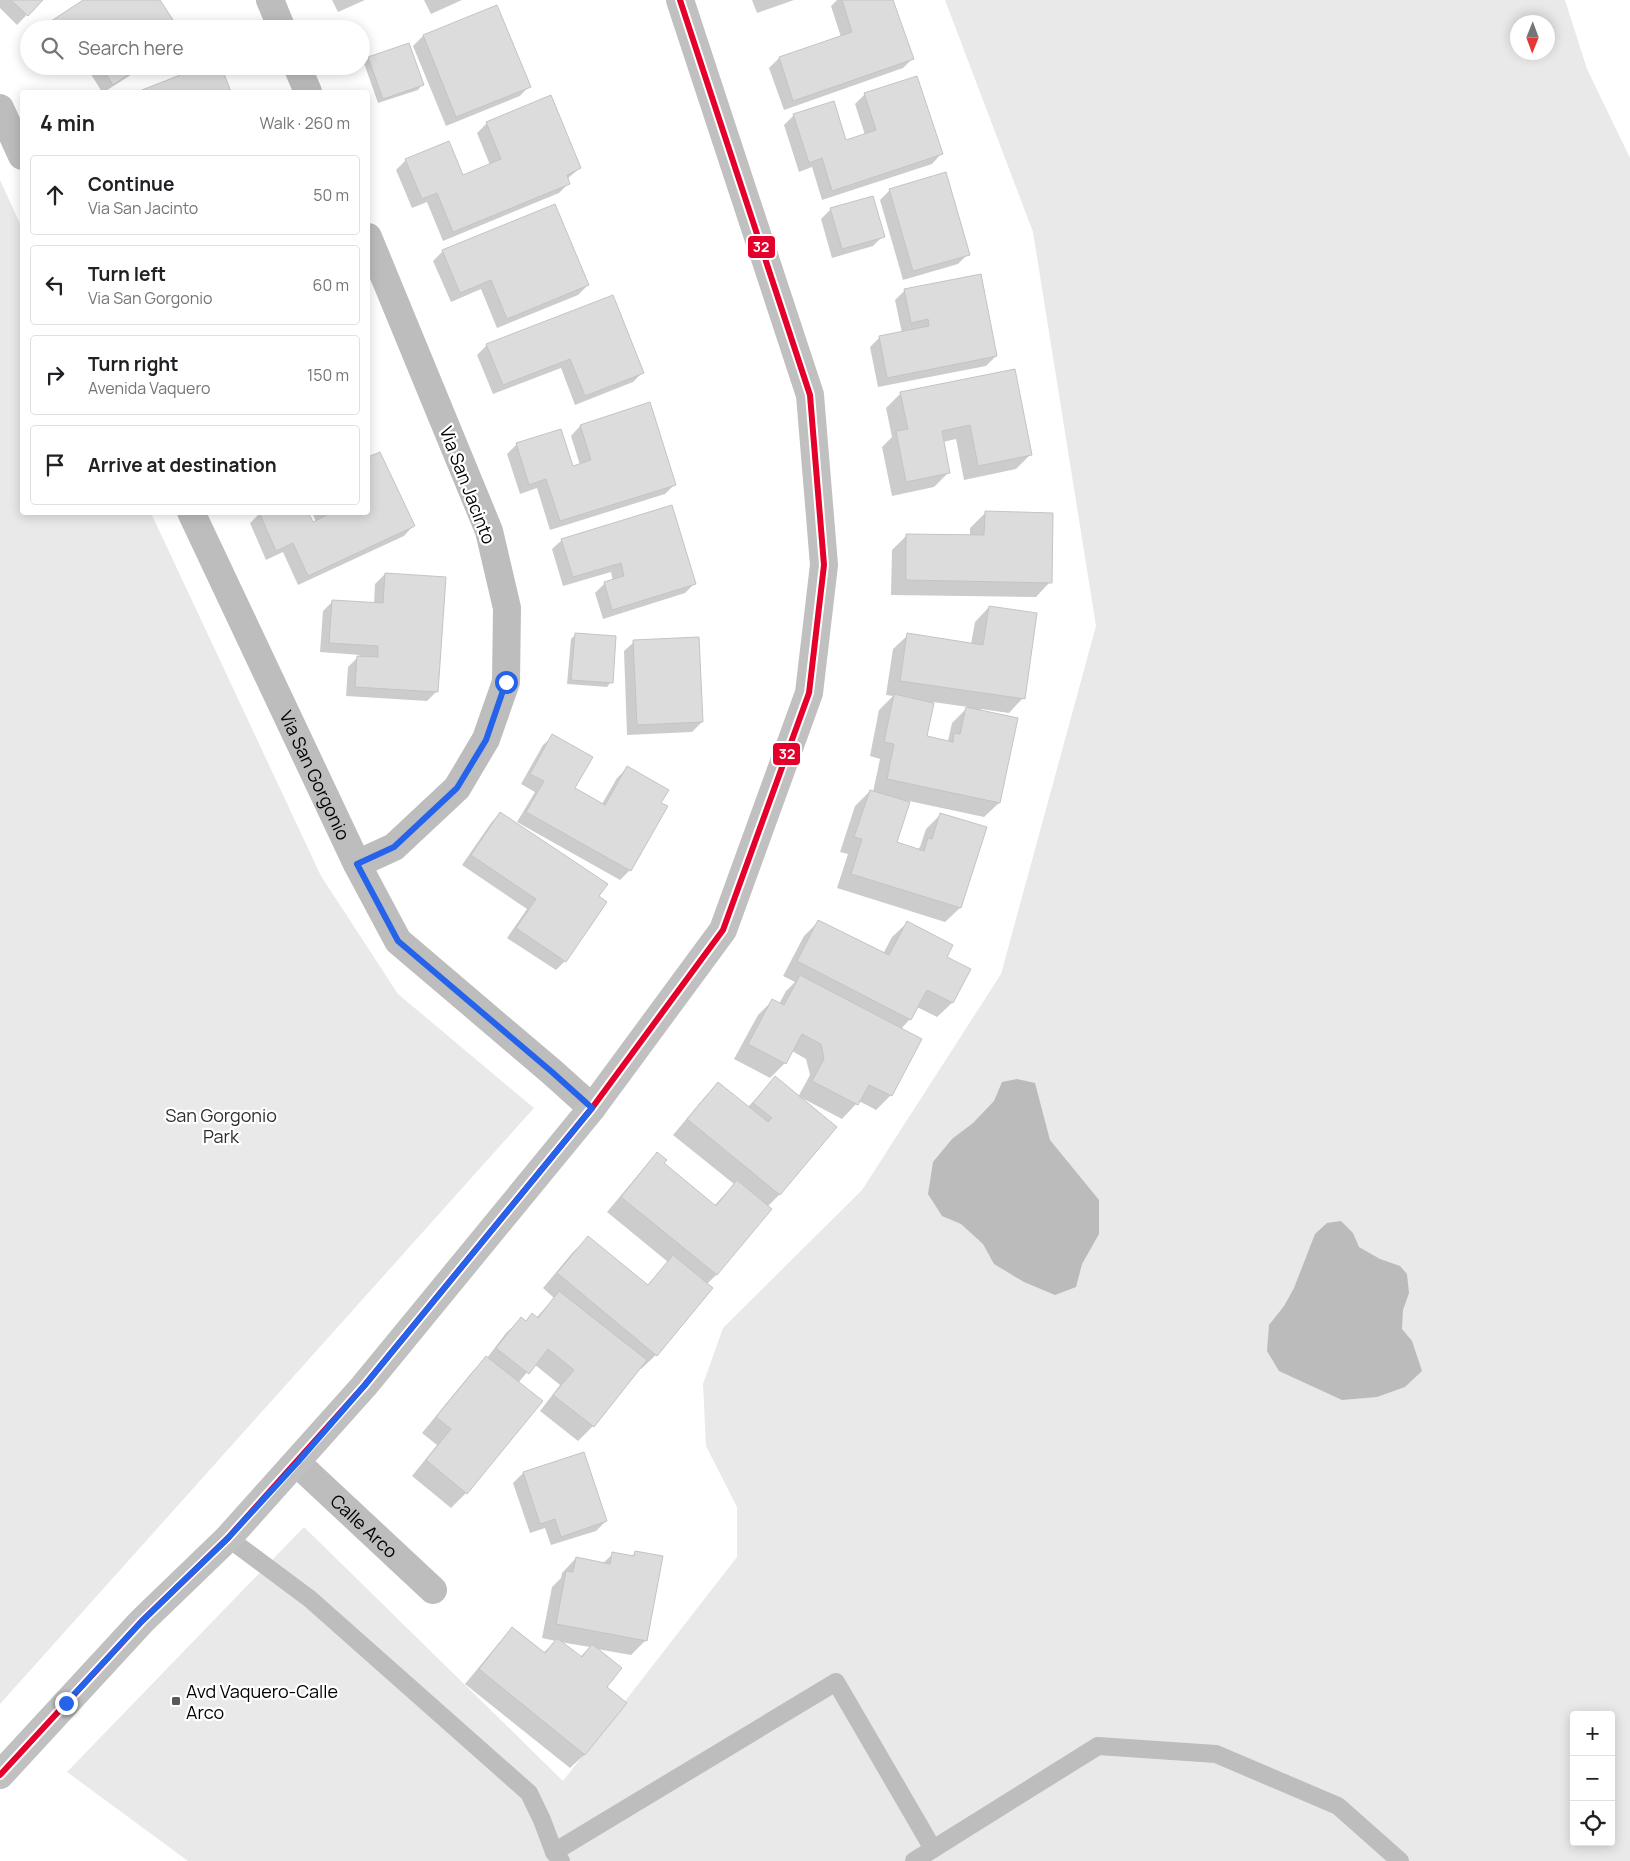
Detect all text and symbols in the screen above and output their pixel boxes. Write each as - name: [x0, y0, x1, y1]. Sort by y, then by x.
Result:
- north arrow: [1510, 15, 1555, 60]
- search box: [20, 20, 370, 75]
- icon: search: [38, 34, 66, 62]
- text: Search here: [78, 35, 184, 61]
- text: 4 min: [40, 109, 95, 137]
- text: Walk · 260 m: [260, 112, 350, 134]
- text: Continue: [88, 171, 174, 197]
- icon: ahead: [41, 181, 69, 209]
- text: 50 m: [313, 184, 349, 206]
- text: Via San Jacinto: [88, 197, 198, 219]
- line badge: 32: [747, 235, 776, 259]
- text: 32: [753, 237, 769, 256]
- text: Turn left: [88, 261, 166, 287]
- icon: left: [41, 271, 69, 299]
- text: 60 m: [313, 274, 349, 296]
- text: Via San Gorgonio: [88, 287, 212, 309]
- text: Turn right: [88, 351, 178, 377]
- icon: right: [41, 361, 69, 389]
- text: 150 m: [307, 364, 349, 386]
- text: Avenida Vaquero: [88, 377, 210, 399]
- street label: Via San Jacinto: [435, 423, 501, 547]
- icon: arrive: [41, 451, 69, 479]
- text: Arrive at destination: [88, 452, 277, 478]
- route start: [495, 671, 518, 694]
- street label: Via San Gorgonio: [274, 707, 356, 844]
- line badge: 32: [772, 742, 801, 766]
- text: 32: [779, 744, 795, 763]
- park label: San Gorgonio Park: [165, 1103, 277, 1148]
- street label: Calle Arco: [326, 1489, 403, 1563]
- place label: Avd Vaquero-Calle Arco: [186, 1679, 338, 1724]
- route end: [55, 1692, 78, 1715]
- marker: Avd Vaquero-Calle Arco: [170, 1695, 182, 1707]
- map controls: [1570, 1711, 1615, 1846]
- button: +: [1570, 1711, 1615, 1756]
- button: −: [1570, 1756, 1615, 1801]
- button: locate: [1570, 1801, 1615, 1846]

